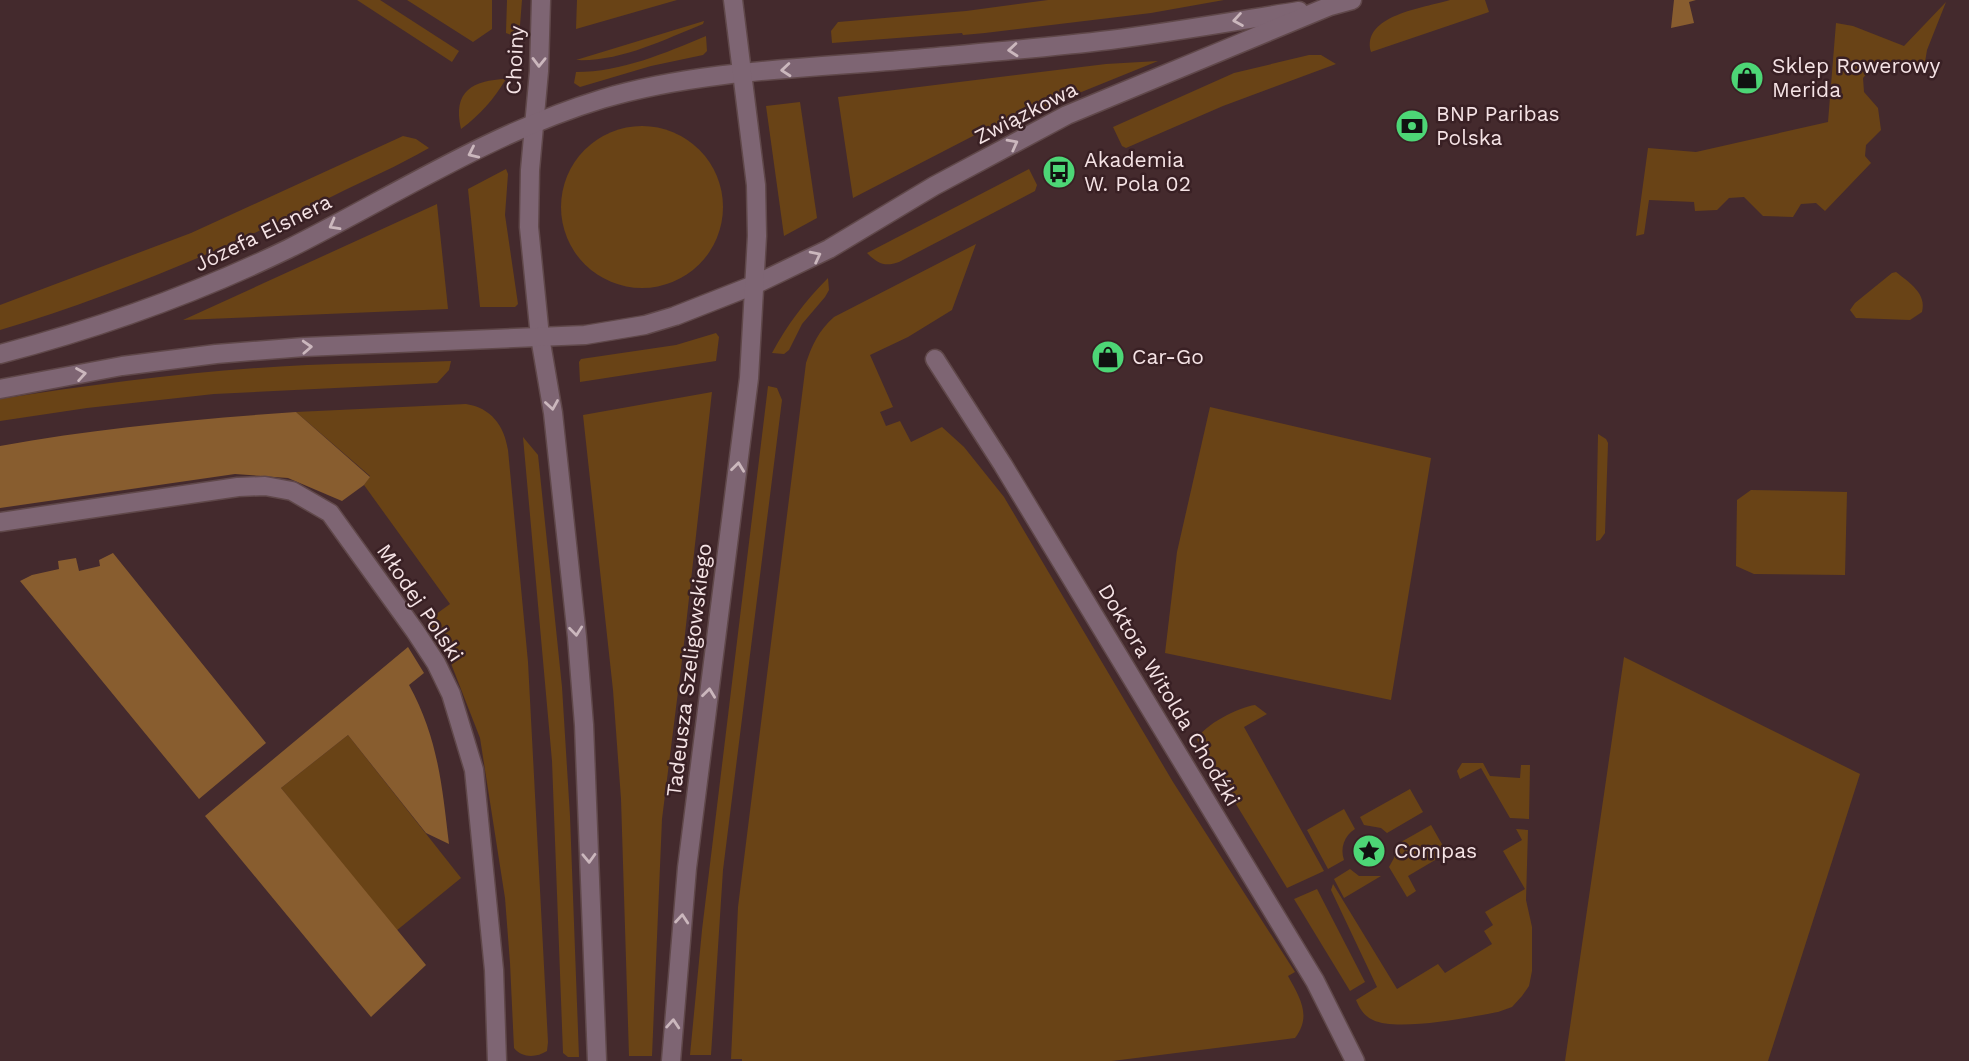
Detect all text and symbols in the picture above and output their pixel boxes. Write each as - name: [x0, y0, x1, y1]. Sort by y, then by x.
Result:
- one-way arrow: [1232, 12, 1244, 27]
- street label: Choiny: [500, 25, 529, 95]
- one-way arrow: [1007, 42, 1018, 57]
- place label: Sklep Rowerowy Merida: [1772, 53, 1940, 102]
- one-way arrow: [531, 57, 547, 67]
- shop icon: Sklep Rowerowy Merida: [1728, 59, 1766, 97]
- one-way arrow: [780, 62, 791, 77]
- street label: Związkowa: [970, 76, 1081, 149]
- place label: BNP Paribas Polska: [1436, 101, 1560, 150]
- bank icon: BNP Paribas Polska: [1393, 107, 1431, 145]
- one-way arrow: [1006, 138, 1019, 152]
- one-way arrow: [467, 144, 480, 158]
- place label: Akademia W. Pola 02: [1084, 147, 1191, 196]
- bus stop icon: Akademia W. Pola 02: [1040, 153, 1078, 191]
- street label: Józefa Elsnera: [190, 188, 336, 277]
- one-way arrow: [329, 216, 341, 230]
- one-way arrow: [809, 250, 821, 264]
- shop icon: Car-Go: [1089, 338, 1127, 376]
- one-way arrow: [302, 340, 313, 355]
- place label: Car-Go: [1132, 344, 1204, 369]
- one-way arrow: [75, 367, 87, 382]
- one-way arrow: [544, 399, 559, 411]
- one-way arrow: [730, 462, 745, 473]
- street label: Młodej Polski: [372, 539, 469, 666]
- street label: Tadeusza Szeligowskiego: [661, 542, 716, 798]
- street label: Doktora Witolda Chodźki: [1093, 579, 1246, 810]
- one-way arrow: [569, 625, 584, 637]
- one-way arrow: [702, 687, 717, 699]
- place icon: Compas: [1350, 832, 1388, 870]
- place label: Compas: [1394, 838, 1477, 863]
- one-way arrow: [581, 853, 596, 864]
- one-way arrow: [674, 913, 689, 924]
- one-way arrow: [665, 1018, 680, 1029]

